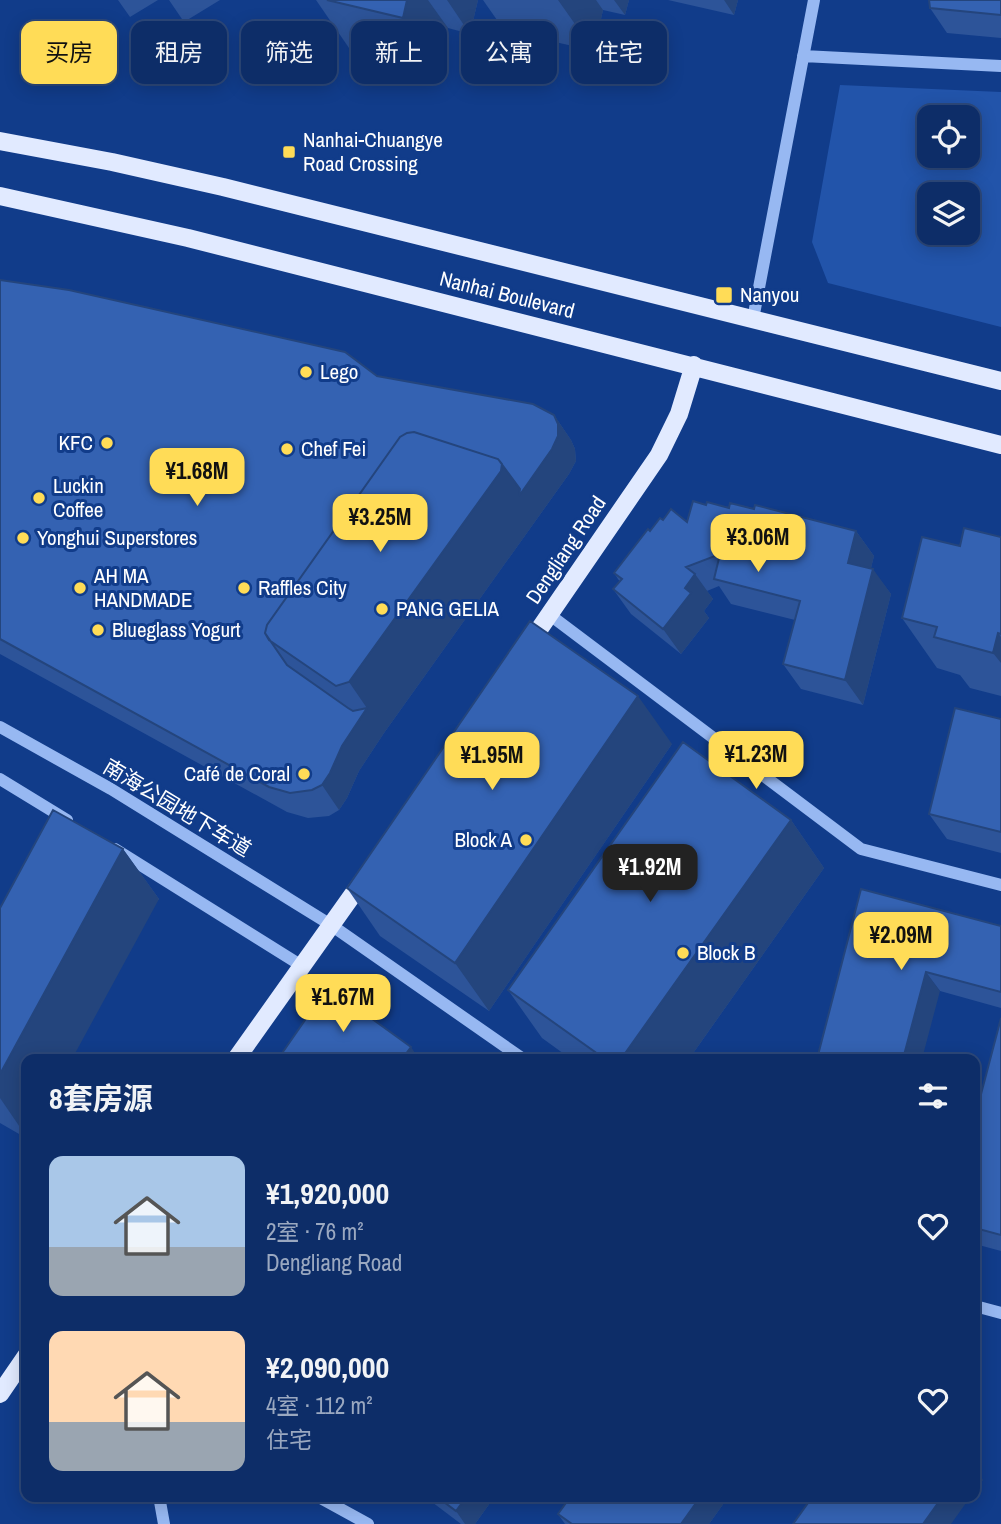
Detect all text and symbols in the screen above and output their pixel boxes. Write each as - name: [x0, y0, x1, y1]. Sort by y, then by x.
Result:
- chip: 买房: [21, 21, 117, 84]
- chip: 租房: [131, 21, 227, 84]
- chip: 筛选: [241, 21, 337, 84]
- chip: 新上: [351, 21, 447, 84]
- chip: 公寓: [461, 21, 557, 84]
- chip: 住宅: [571, 21, 667, 84]
- map controls: [917, 105, 980, 245]
- button: locate: [917, 105, 980, 168]
- place label: Nanhai-Chuangye Road Crossing: [303, 125, 443, 178]
- marker: Nanhai-Chuangye Road Crossing: [281, 144, 297, 160]
- button: layers: [917, 182, 980, 245]
- street label: Nanhai Boulevard: [437, 264, 578, 325]
- place label: Nanyou: [740, 280, 799, 309]
- marker: Nanyou: [714, 285, 734, 305]
- place label: Lego: [320, 357, 358, 386]
- marker: Lego: [298, 364, 314, 380]
- place label: KFC: [59, 428, 93, 457]
- place label: Chef Fei: [301, 434, 366, 463]
- marker: KFC: [99, 435, 115, 451]
- marker: Chef Fei: [279, 441, 295, 457]
- pin: ¥1.68M: [140, 448, 254, 508]
- text: ¥1.68M: [166, 455, 228, 486]
- place label: Luckin Coffee: [53, 471, 104, 524]
- marker: Luckin Coffee: [31, 490, 47, 506]
- street label: Dengliang Road: [519, 490, 612, 609]
- pin: ¥3.25M: [323, 494, 437, 554]
- text: ¥3.25M: [349, 501, 411, 532]
- pin: ¥3.06M: [701, 514, 815, 574]
- text: ¥3.06M: [727, 521, 789, 552]
- place label: Yonghui Superstores: [37, 523, 197, 552]
- marker: Yonghui Superstores: [15, 530, 31, 546]
- place label: AH MA HANDMADE: [93, 561, 193, 614]
- place label: Raffles City: [258, 573, 347, 602]
- marker: AH MA HANDMADE: [72, 580, 88, 596]
- marker: Raffles City: [236, 580, 252, 596]
- place label: PANG GELIA: [396, 594, 500, 623]
- marker: PANG GELIA: [374, 601, 390, 617]
- place label: Blueglass Yogurt: [112, 615, 241, 644]
- marker: Blueglass Yogurt: [90, 622, 106, 638]
- pin: ¥1.95M: [435, 732, 549, 792]
- pin: ¥1.23M: [699, 732, 813, 791]
- text: ¥1.23M: [725, 738, 787, 769]
- text: ¥1.95M: [461, 739, 523, 770]
- street label: 南海公园地下车道: [98, 752, 257, 863]
- place label: Café de Coral: [184, 759, 290, 788]
- marker: Café de Coral: [296, 766, 312, 782]
- place label: Block A: [455, 825, 513, 854]
- marker: Block A: [518, 832, 534, 848]
- pin: ¥1.92M: [593, 844, 707, 904]
- text: ¥1.92M: [619, 851, 681, 882]
- pin: ¥2.09M: [844, 912, 958, 972]
- text: ¥2.09M: [870, 919, 932, 950]
- place label: Block B: [697, 938, 755, 967]
- marker: Block B: [675, 945, 691, 961]
- pin: ¥1.67M: [286, 974, 400, 1034]
- text: ¥1.67M: [312, 981, 374, 1012]
- icon: filters: [914, 1077, 952, 1115]
- text: 8套房源: [49, 1078, 153, 1118]
- text: ¥1,920,000: [266, 1173, 389, 1213]
- icon: home: [105, 1184, 189, 1268]
- icon: heart: [914, 1207, 952, 1245]
- text: 2室 · 76 m²: [266, 1216, 363, 1247]
- text: Dengliang Road: [266, 1247, 402, 1278]
- text: ¥2,090,000: [266, 1347, 389, 1387]
- icon: home: [105, 1359, 189, 1443]
- icon: heart: [914, 1382, 952, 1420]
- text: 4室 · 112 m²: [266, 1390, 373, 1421]
- text: 住宅: [266, 1424, 312, 1455]

